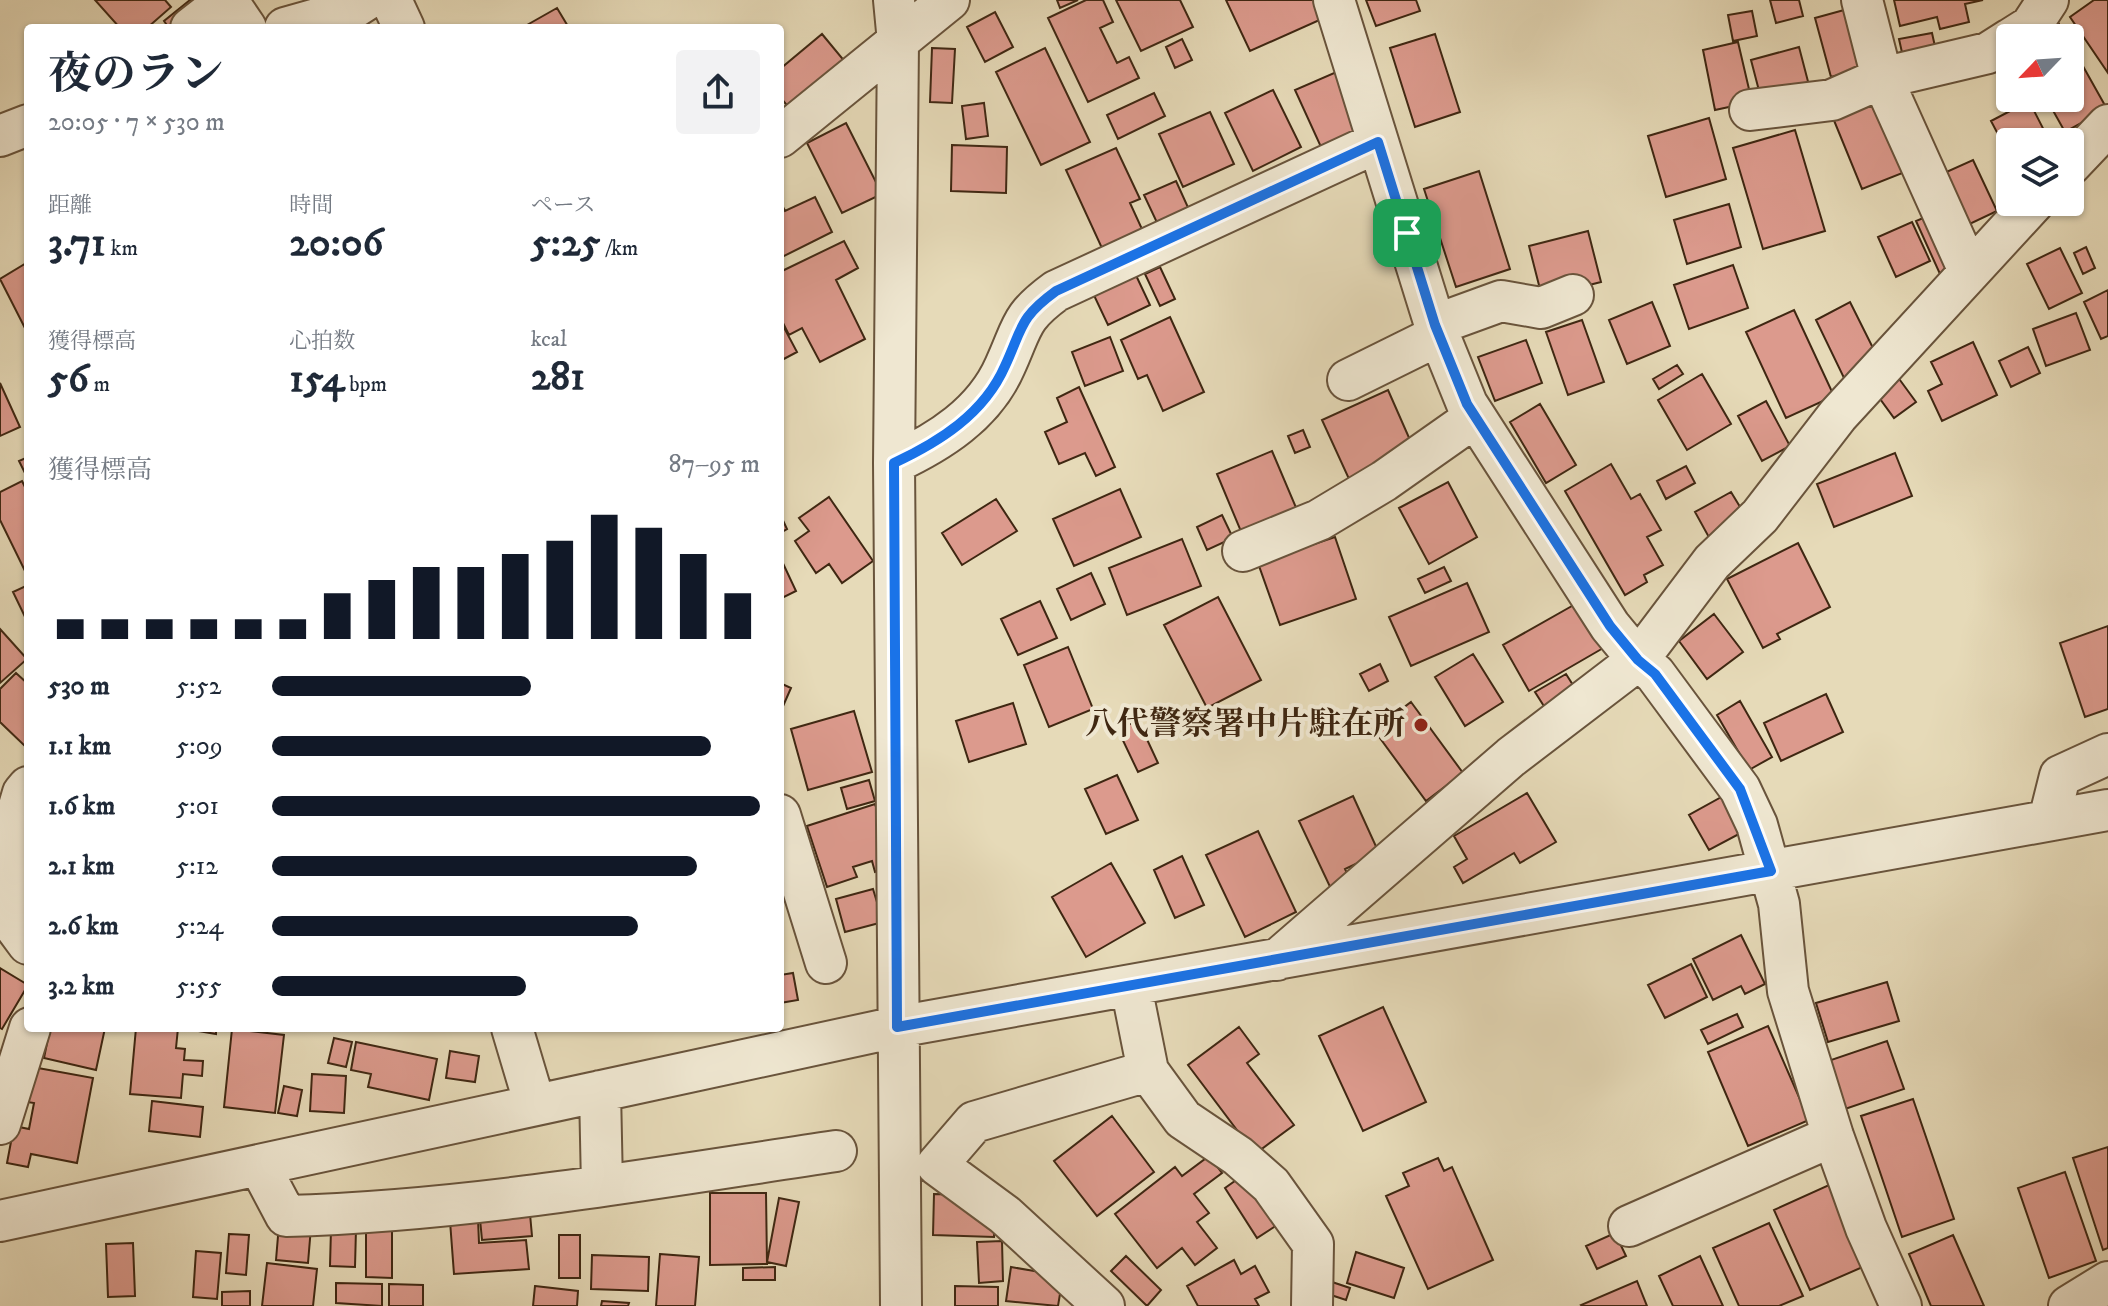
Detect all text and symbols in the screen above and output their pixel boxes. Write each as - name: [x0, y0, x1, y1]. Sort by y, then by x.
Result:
- north arrow: [1996, 24, 2084, 112]
- map controls: [1996, 24, 2084, 216]
- text: 夜のラン: [48, 48, 224, 103]
- button: share: [676, 50, 760, 134]
- text: 20:05 · 7 × 530 m: [48, 106, 225, 139]
- button: layers: [1996, 128, 2084, 216]
- text: 距離: [48, 192, 92, 219]
- text: 時間: [289, 192, 333, 219]
- text: ペース: [531, 192, 596, 219]
- pin: [1373, 199, 1441, 267]
- icon: arrive: [1385, 211, 1429, 255]
- text: 3.71: [48, 219, 106, 269]
- text: 20:06: [289, 219, 383, 269]
- text: 5:25: [531, 219, 600, 269]
- text: km: [106, 235, 138, 262]
- text: /km: [600, 235, 638, 262]
- text: kcal: [531, 326, 567, 353]
- text: 獲得標高: [48, 328, 136, 355]
- text: 心拍数: [289, 328, 355, 355]
- text: 281: [531, 353, 585, 403]
- text: 56: [48, 355, 89, 405]
- text: 154: [289, 355, 345, 405]
- text: m: [89, 371, 110, 398]
- text: bpm: [345, 371, 387, 398]
- text: 87–95 m: [669, 448, 760, 481]
- text: 獲得標高: [48, 454, 152, 487]
- text: 530 m: [48, 670, 110, 703]
- text: 5:52: [176, 670, 221, 703]
- place label: 八代警察署中片駐在所: [1085, 705, 1405, 745]
- marker: 八代警察署中片駐在所: [1412, 716, 1430, 734]
- text: 1.1 km: [48, 730, 111, 763]
- text: 5:09: [176, 730, 223, 763]
- text: 1.6 km: [48, 790, 115, 823]
- text: 5:01: [176, 790, 219, 823]
- text: 2.1 km: [48, 850, 115, 883]
- text: 5:12: [176, 850, 218, 883]
- text: 2.6 km: [48, 910, 119, 943]
- text: 5:24: [176, 910, 223, 943]
- text: 3.2 km: [48, 970, 115, 1003]
- text: 5:55: [176, 970, 222, 1003]

